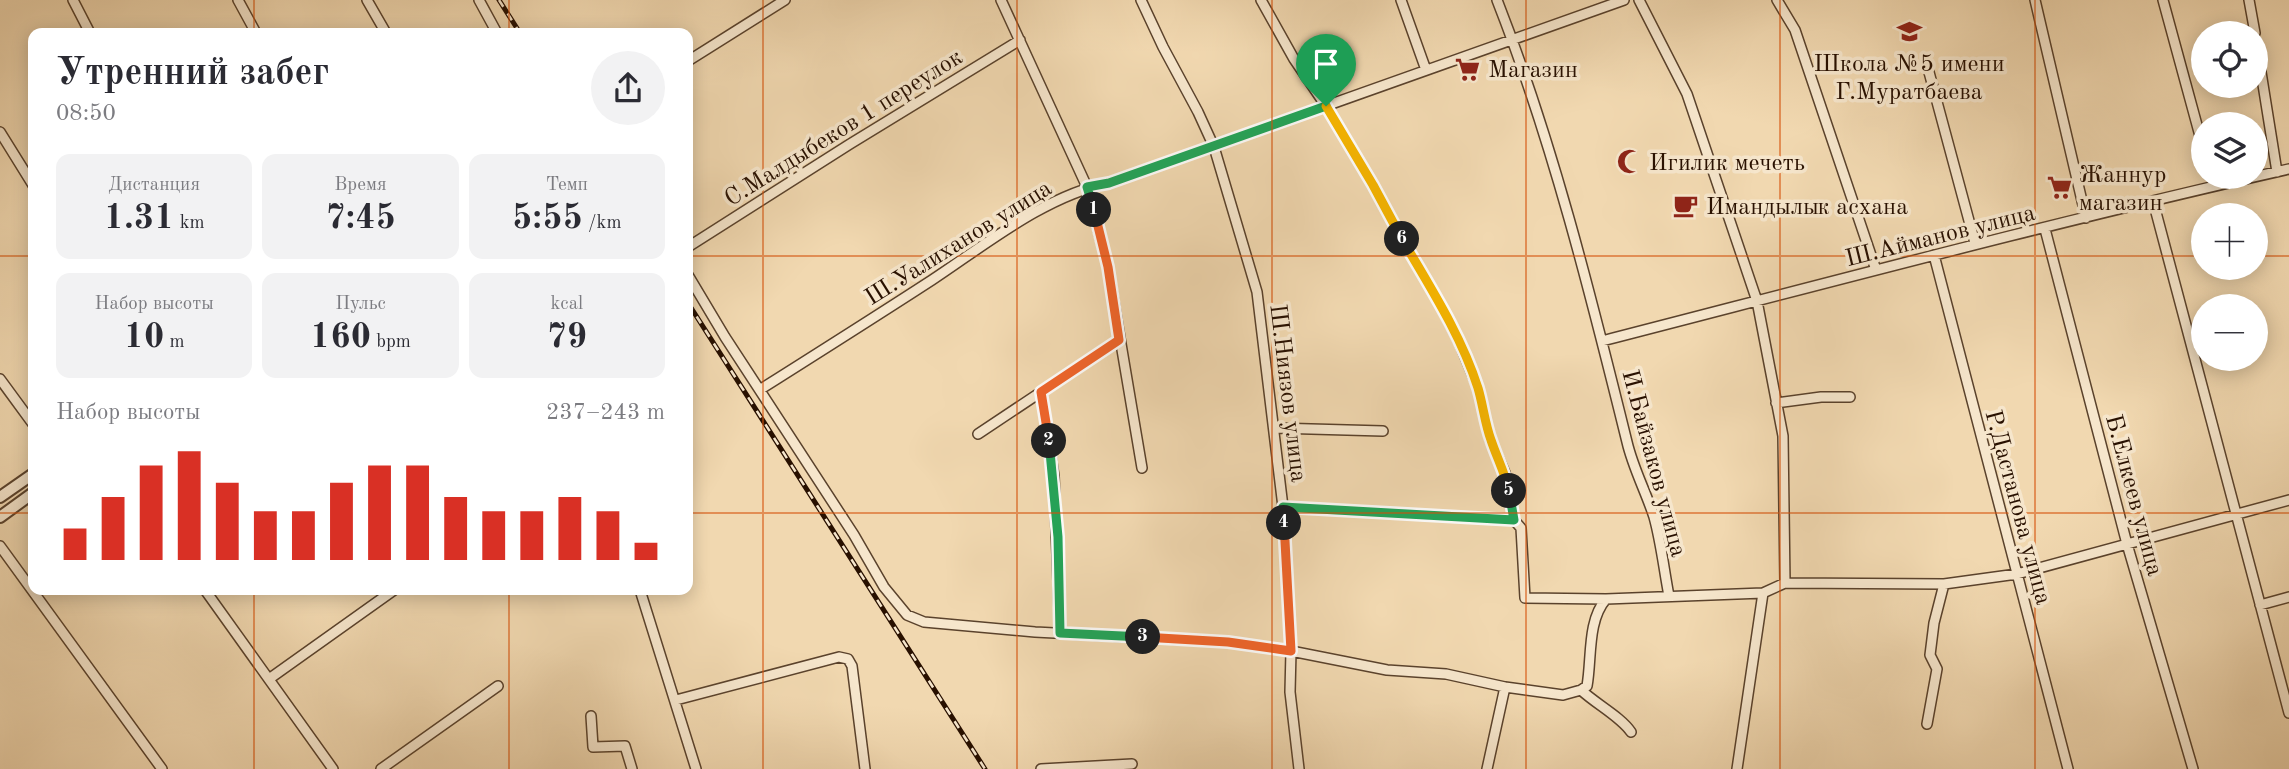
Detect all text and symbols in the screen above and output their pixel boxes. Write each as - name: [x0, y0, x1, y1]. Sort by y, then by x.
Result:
- school or university icon: Школа №5 имени Г.Муратбаева: [1895, 18, 1923, 46]
- map controls: [2191, 21, 2268, 371]
- button: locate: [2191, 21, 2268, 98]
- pin: [1296, 34, 1356, 106]
- icon: arrive: [1307, 45, 1345, 83]
- street label: С.Малдыбеков 1 переулок: [721, 46, 967, 212]
- button: share: [591, 51, 665, 125]
- place label: Школа №5 имени Г.Муратбаева: [1813, 53, 2005, 105]
- text: Утренний забег: [56, 55, 329, 93]
- supermarket icon: Магазин: [1454, 55, 1482, 83]
- place label: Магазин: [1488, 59, 1578, 83]
- text: 08:50: [56, 102, 116, 125]
- button: layers: [2191, 112, 2268, 189]
- mosque icon: Игилик мечеть: [1615, 148, 1643, 176]
- place label: Игилик мечеть: [1649, 152, 1805, 176]
- place label: Жаннур магазин: [2079, 164, 2167, 216]
- supermarket icon: Жаннур магазин: [2045, 174, 2073, 202]
- text: Дистанция: [108, 176, 200, 195]
- text: Время: [334, 176, 387, 195]
- text: Темп: [546, 176, 588, 195]
- street label: Ш.Уалиханов улица: [862, 177, 1057, 311]
- pin: 1: [1076, 192, 1112, 228]
- cafe icon: Имандылык асхана: [1672, 192, 1700, 220]
- place label: Имандылык асхана: [1706, 196, 1908, 220]
- text: 1: [1088, 200, 1099, 219]
- text: 1.31: [104, 201, 174, 236]
- text: 7:45: [325, 201, 396, 236]
- text: 5:55: [512, 201, 583, 236]
- street label: Ш.Айманов улица: [1843, 202, 2038, 272]
- button: +: [2191, 203, 2268, 280]
- text: km: [174, 214, 205, 233]
- text: /km: [583, 214, 622, 233]
- pin: 6: [1384, 222, 1420, 256]
- text: 6: [1396, 229, 1407, 248]
- button: −: [2191, 294, 2268, 371]
- text: Набор высоты: [95, 295, 214, 314]
- text: Пульс: [335, 295, 386, 314]
- text: kcal: [550, 295, 583, 314]
- street label: Ш.Ниязов улица: [1264, 303, 1310, 484]
- text: 10: [124, 320, 164, 355]
- text: 160: [310, 320, 371, 355]
- text: 79: [547, 320, 587, 355]
- text: m: [164, 333, 185, 352]
- text: bpm: [371, 333, 411, 352]
- street label: И.Байзаков улица: [1617, 367, 1690, 560]
- text: Набор высоты: [56, 401, 200, 424]
- text: 237–243 m: [546, 401, 665, 424]
- street label: Р.Дастанова улица: [1980, 408, 2055, 608]
- street label: Б.Елкеев улица: [2100, 412, 2166, 579]
- pin: 2: [1032, 424, 1066, 458]
- text: 2: [1043, 431, 1054, 450]
- pin: 5: [1492, 474, 1526, 508]
- text: 5: [1503, 481, 1514, 500]
- pin: 4: [1266, 505, 1302, 540]
- text: 4: [1278, 513, 1289, 532]
- pin: 3: [1126, 620, 1160, 654]
- text: 3: [1137, 627, 1148, 646]

